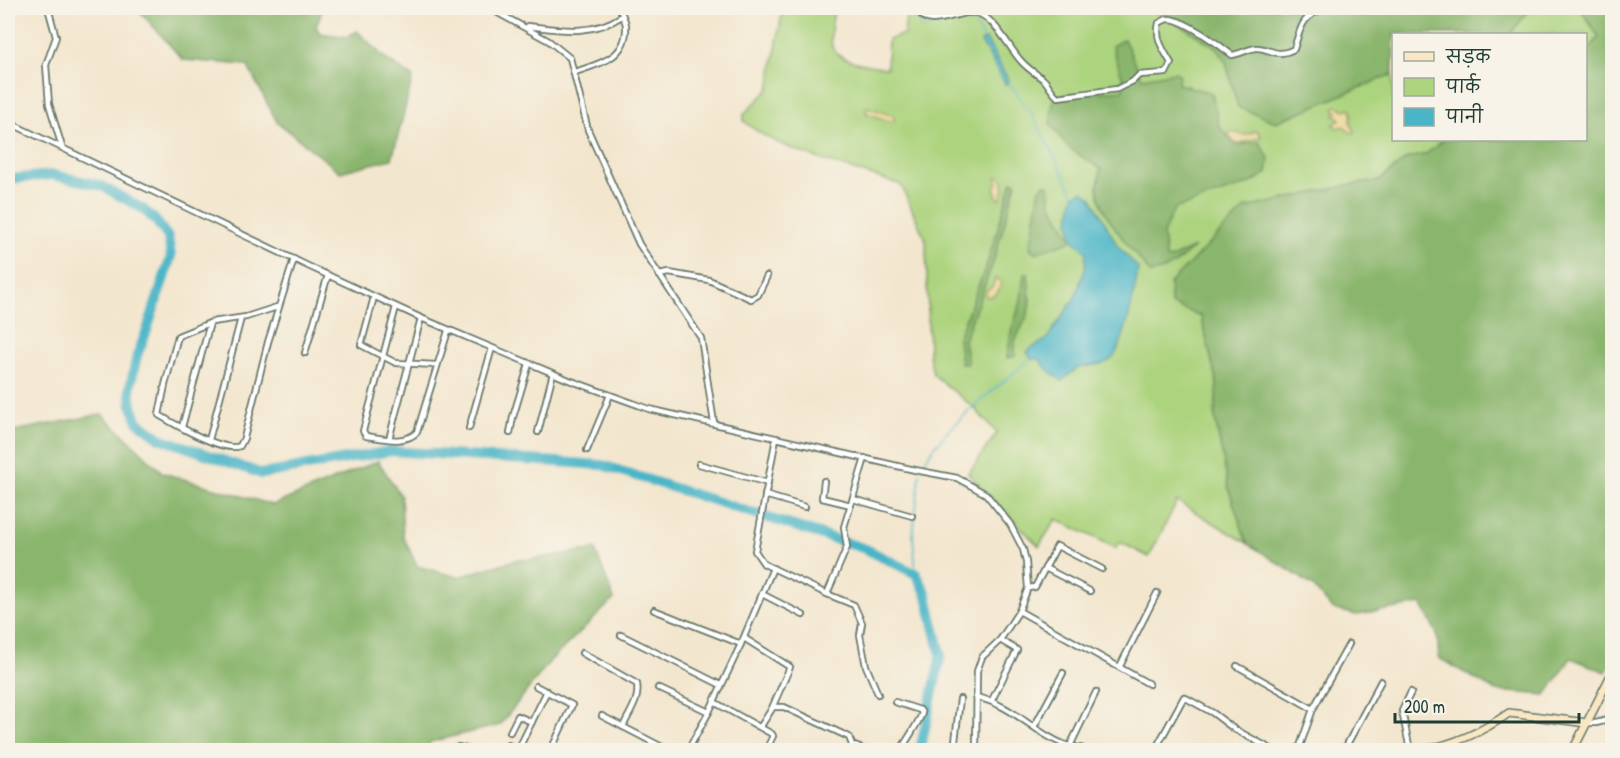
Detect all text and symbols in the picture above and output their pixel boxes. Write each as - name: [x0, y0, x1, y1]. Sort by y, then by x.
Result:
- legend: [1392, 33, 1587, 141]
- text: सड़क: [1445, 44, 1491, 69]
- text: पार्क: [1445, 73, 1481, 99]
- text: पानी: [1445, 103, 1484, 129]
- scale bar: [1395, 686, 1580, 724]
- text: 200 m: [1404, 694, 1445, 719]

